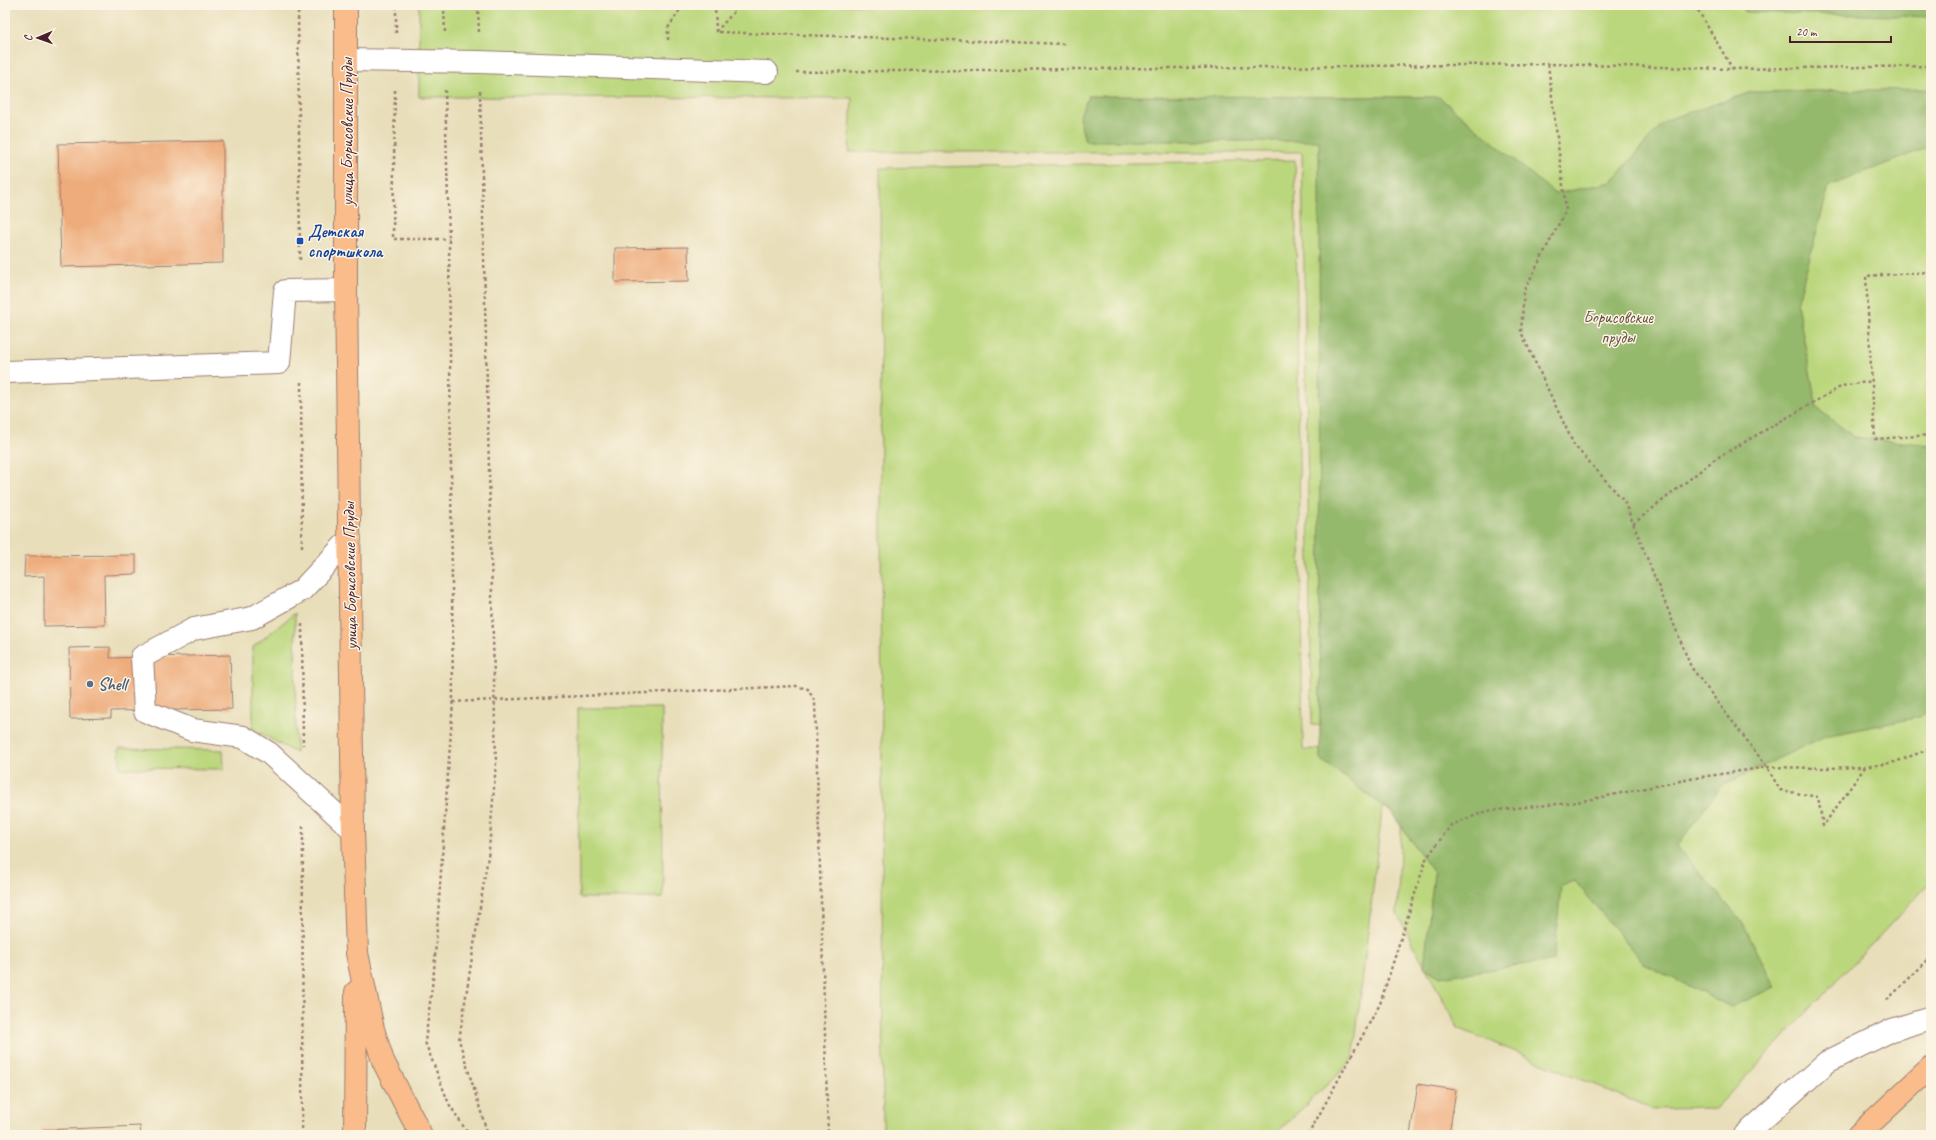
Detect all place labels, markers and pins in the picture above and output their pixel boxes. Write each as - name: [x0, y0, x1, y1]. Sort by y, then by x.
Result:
- place label: Детская спортшкола: [308, 221, 384, 262]
- marker: Детская спортшкола: [295, 236, 305, 246]
- place label: Shell: [98, 674, 129, 695]
- marker: Shell: [85, 679, 95, 689]

